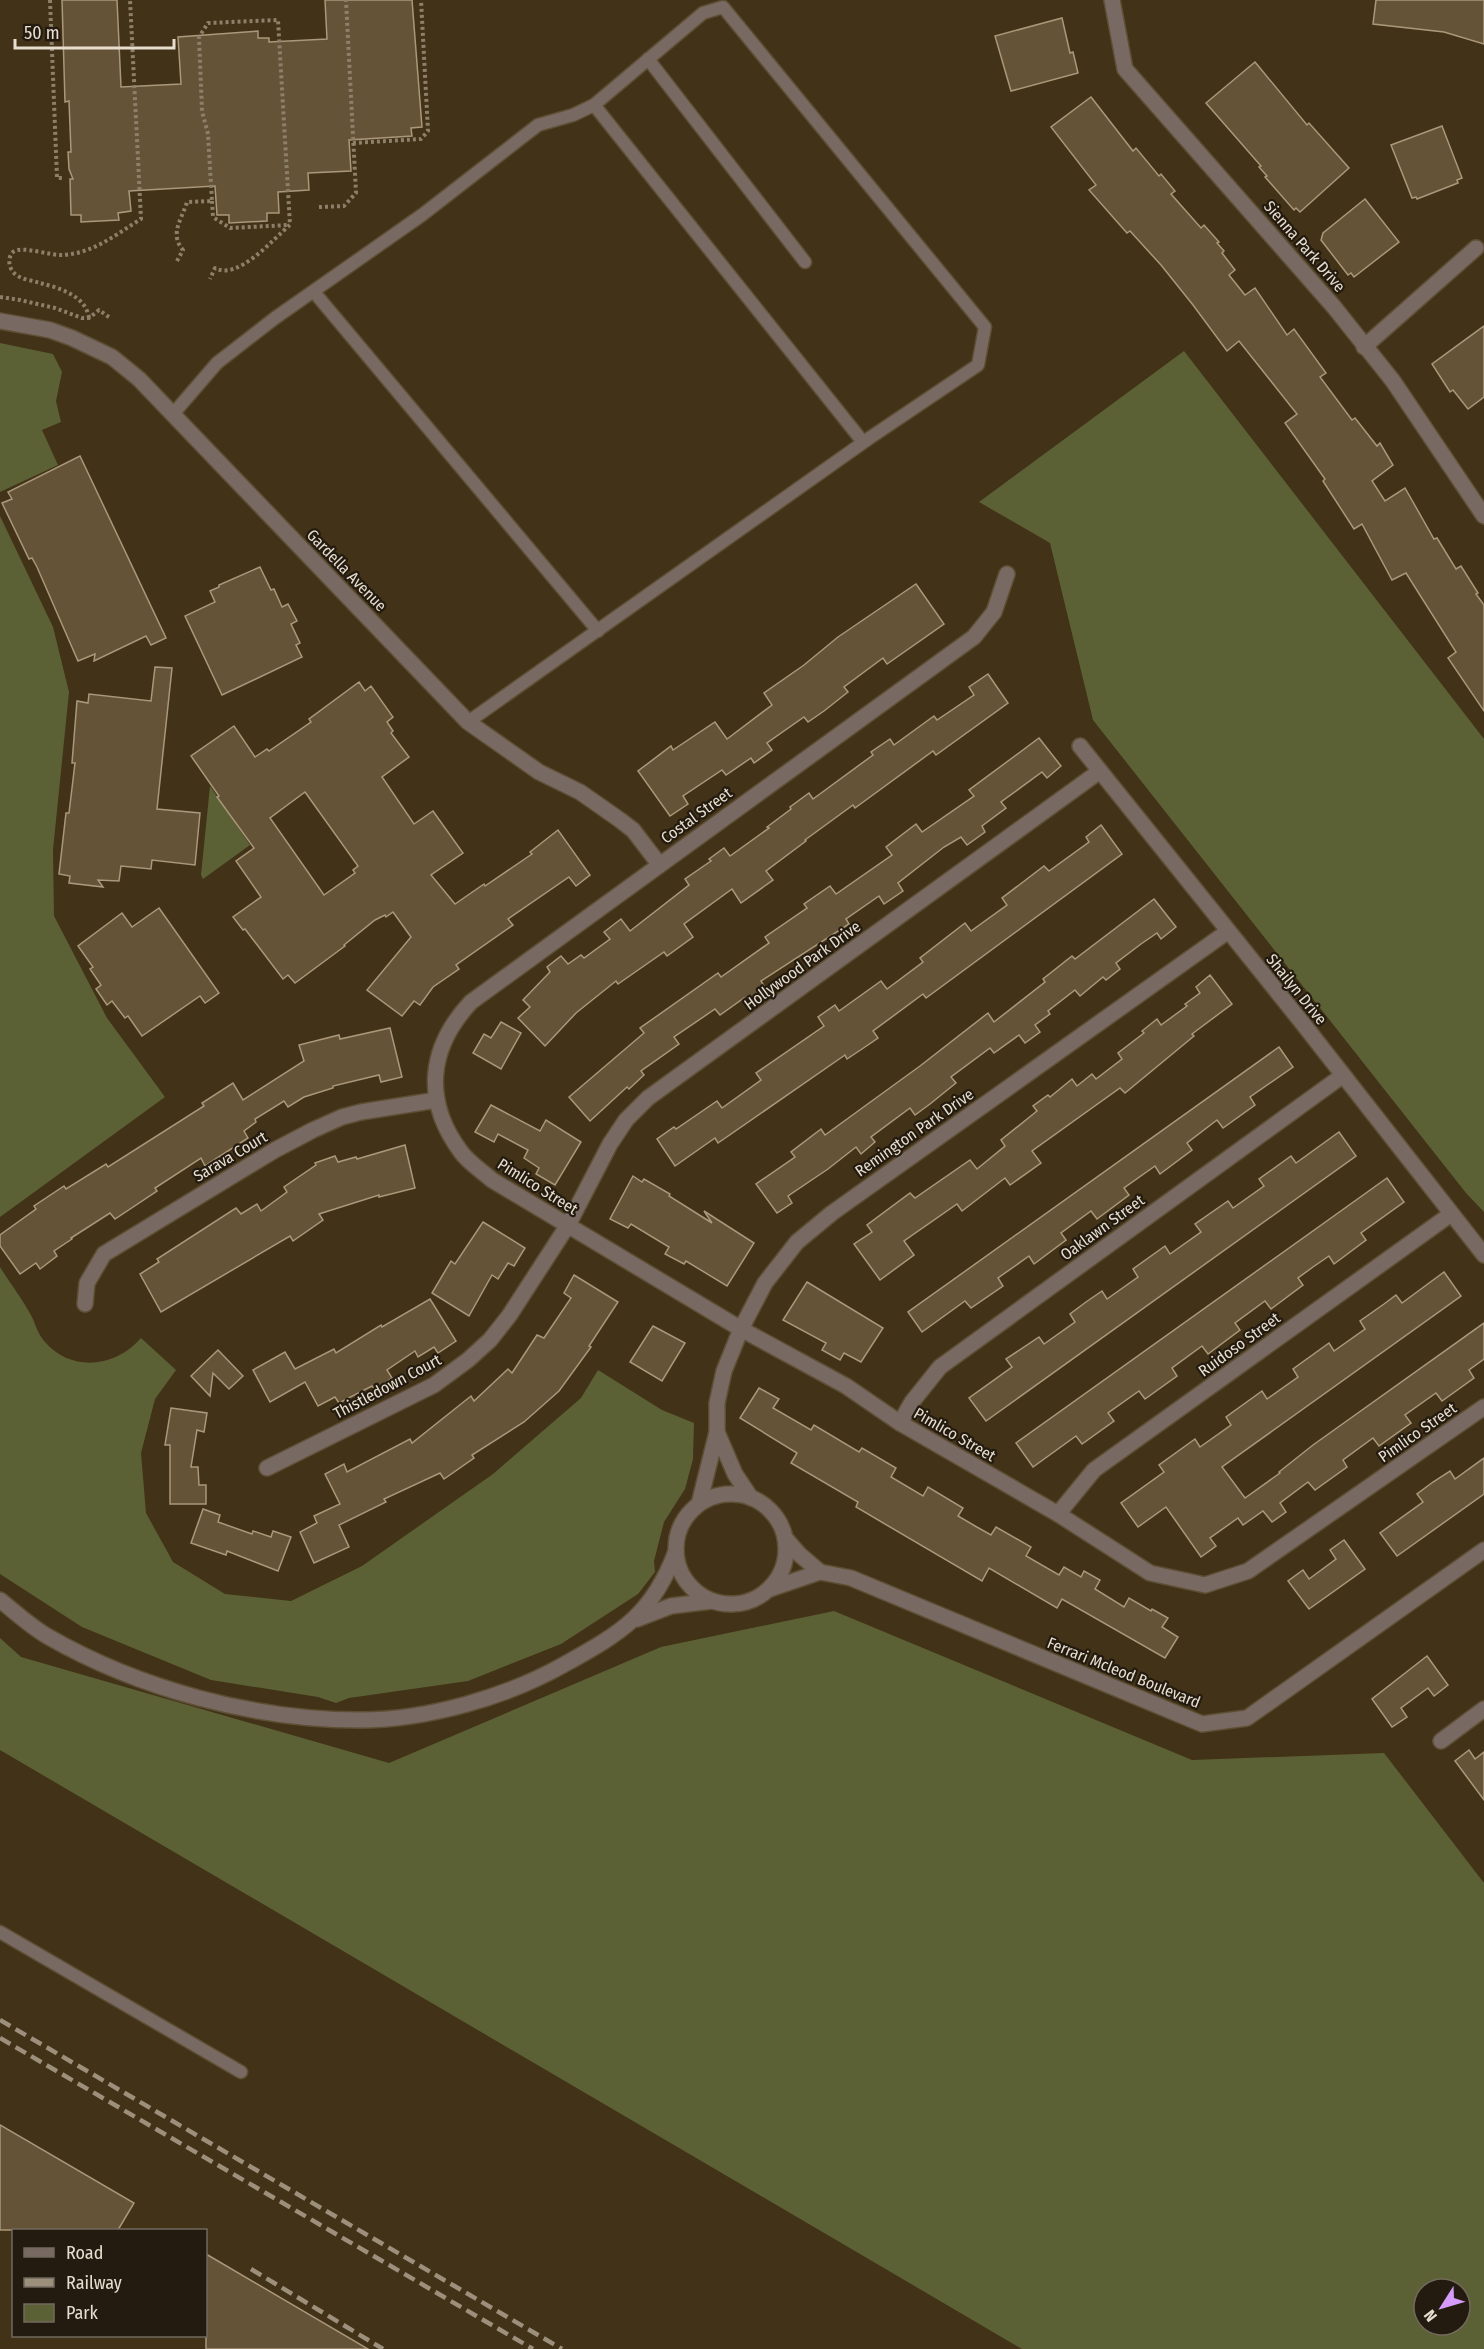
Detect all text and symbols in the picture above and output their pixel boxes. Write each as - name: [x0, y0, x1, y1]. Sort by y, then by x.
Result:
- scale bar: [15, 12, 174, 50]
- text: 50 m: [24, 22, 60, 44]
- street label: Sienna Park Drive: [1260, 197, 1349, 296]
- street label: Gardella Avenue: [303, 525, 391, 615]
- street label: Costal Street: [657, 783, 736, 848]
- street label: Hollywood Park Drive: [740, 917, 864, 1014]
- street label: Shailyn Drive: [1262, 950, 1331, 1029]
- street label: Remington Park Drive: [851, 1084, 977, 1180]
- street label: Sarava Court: [190, 1127, 271, 1186]
- street label: Pimlico Street: [494, 1154, 582, 1219]
- street label: Oaklawn Street: [1057, 1190, 1149, 1264]
- street label: Ruidoso Street: [1195, 1308, 1285, 1380]
- street label: Thistledown Court: [330, 1350, 445, 1423]
- street label: Pimlico Street: [1375, 1398, 1461, 1466]
- street label: Pimlico Street: [911, 1403, 1000, 1466]
- street label: Ferrari Mcleod Boulevard: [1045, 1633, 1203, 1712]
- legend: [12, 2229, 207, 2337]
- text: Road: [66, 2242, 103, 2264]
- text: Railway: [66, 2272, 122, 2294]
- north arrow: [1412, 2277, 1472, 2337]
- text: Park: [66, 2302, 99, 2324]
- text: N: [1420, 2306, 1441, 2325]

